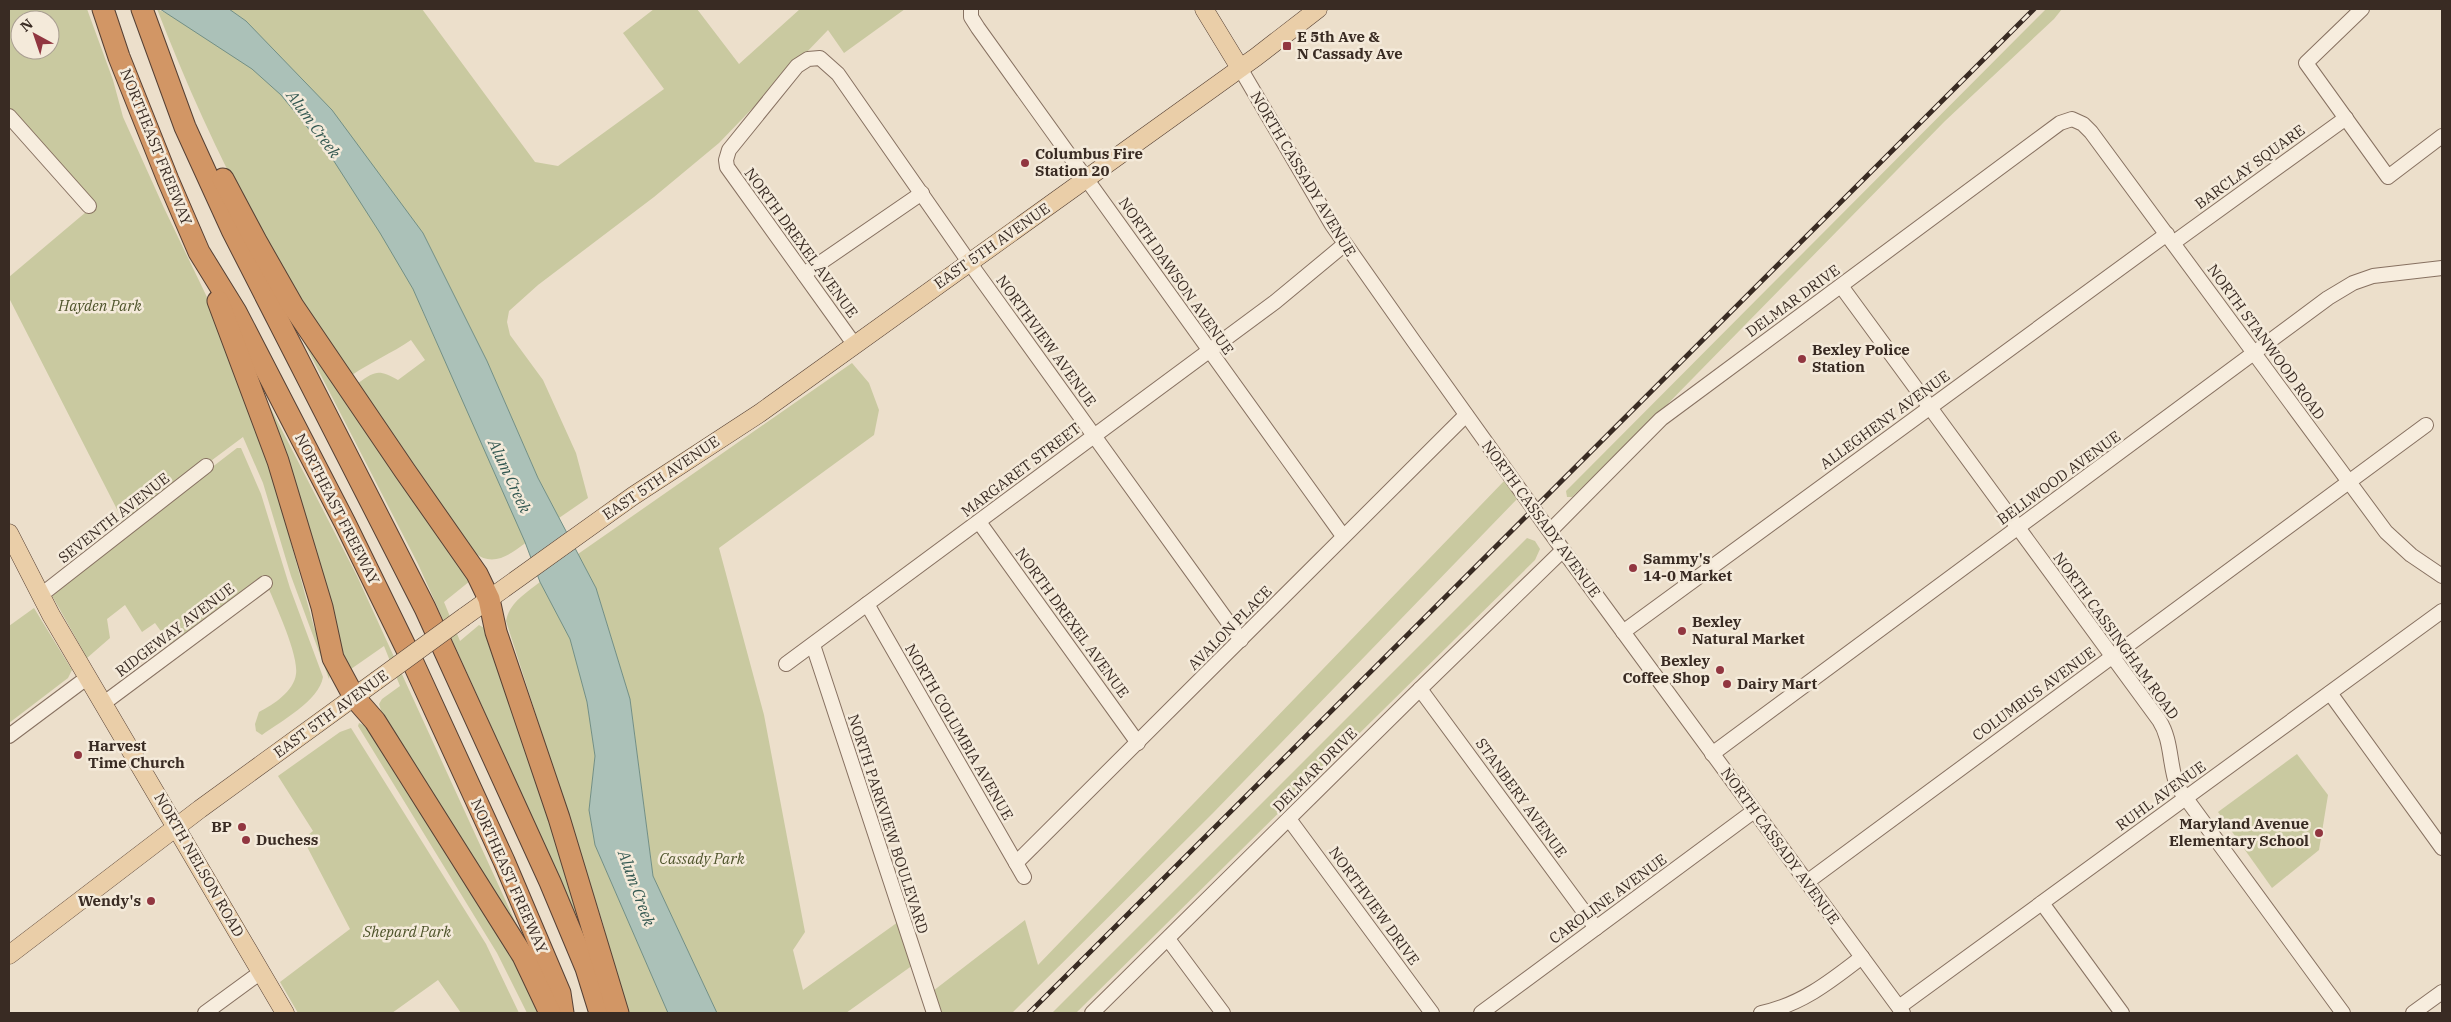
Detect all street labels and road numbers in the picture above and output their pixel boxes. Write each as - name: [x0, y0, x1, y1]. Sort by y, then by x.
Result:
- street label: NORTHEAST FREEWAY: [116, 66, 197, 228]
- street label: NORTH CASSADY AVENUE: [1247, 88, 1360, 260]
- street label: BARCLAY SQUARE: [2191, 120, 2308, 213]
- street label: NORTH DREXEL AVENUE: [741, 164, 862, 321]
- street label: NORTH DAWSON AVENUE: [1115, 193, 1238, 358]
- street label: EAST 5TH AVENUE: [930, 198, 1053, 293]
- street label: DELMAR DRIVE: [1742, 260, 1843, 341]
- street label: NORTH STANWOOD ROAD: [2203, 260, 2329, 423]
- street label: NORTHVIEW AVENUE: [992, 271, 1100, 410]
- street label: ALLEGHENY AVENUE: [1816, 366, 1953, 473]
- street label: MARGARET STREET: [957, 418, 1084, 521]
- street label: BELLWOOD AVENUE: [1993, 426, 2124, 529]
- street label: NORTHEAST FREEWAY: [291, 430, 384, 588]
- street label: EAST 5TH AVENUE: [599, 431, 723, 524]
- street label: NORTH CASSADY AVENUE: [1478, 437, 1605, 601]
- street label: SEVENTH AVENUE: [54, 468, 173, 567]
- street label: NORTH DREXEL AVENUE: [1012, 544, 1133, 701]
- street label: NORTH CASSINGHAM ROAD: [2049, 548, 2183, 723]
- street label: RIDGEWAY AVENUE: [111, 579, 238, 681]
- street label: AVALON PLACE: [1184, 582, 1276, 674]
- street label: NORTH COLUMBIA AVENUE: [901, 640, 1018, 823]
- street label: COLUMBUS AVENUE: [1968, 643, 2099, 745]
- street label: EAST 5TH AVENUE: [270, 666, 392, 762]
- street label: NORTH PARKVIEW BOULEVARD: [844, 712, 933, 936]
- street label: DELMAR DRIVE: [1269, 724, 1361, 816]
- street label: STANBERY AVENUE: [1472, 734, 1571, 861]
- street label: RUHL AVENUE: [2112, 757, 2209, 835]
- street label: NORTH CASSADY AVENUE: [1717, 764, 1844, 928]
- street label: NORTH NELSON ROAD: [150, 789, 248, 940]
- street label: NORTHEAST FREEWAY: [467, 796, 552, 956]
- street label: NORTHVIEW DRIVE: [1325, 843, 1424, 969]
- street label: CAROLINE AVENUE: [1545, 850, 1670, 948]

